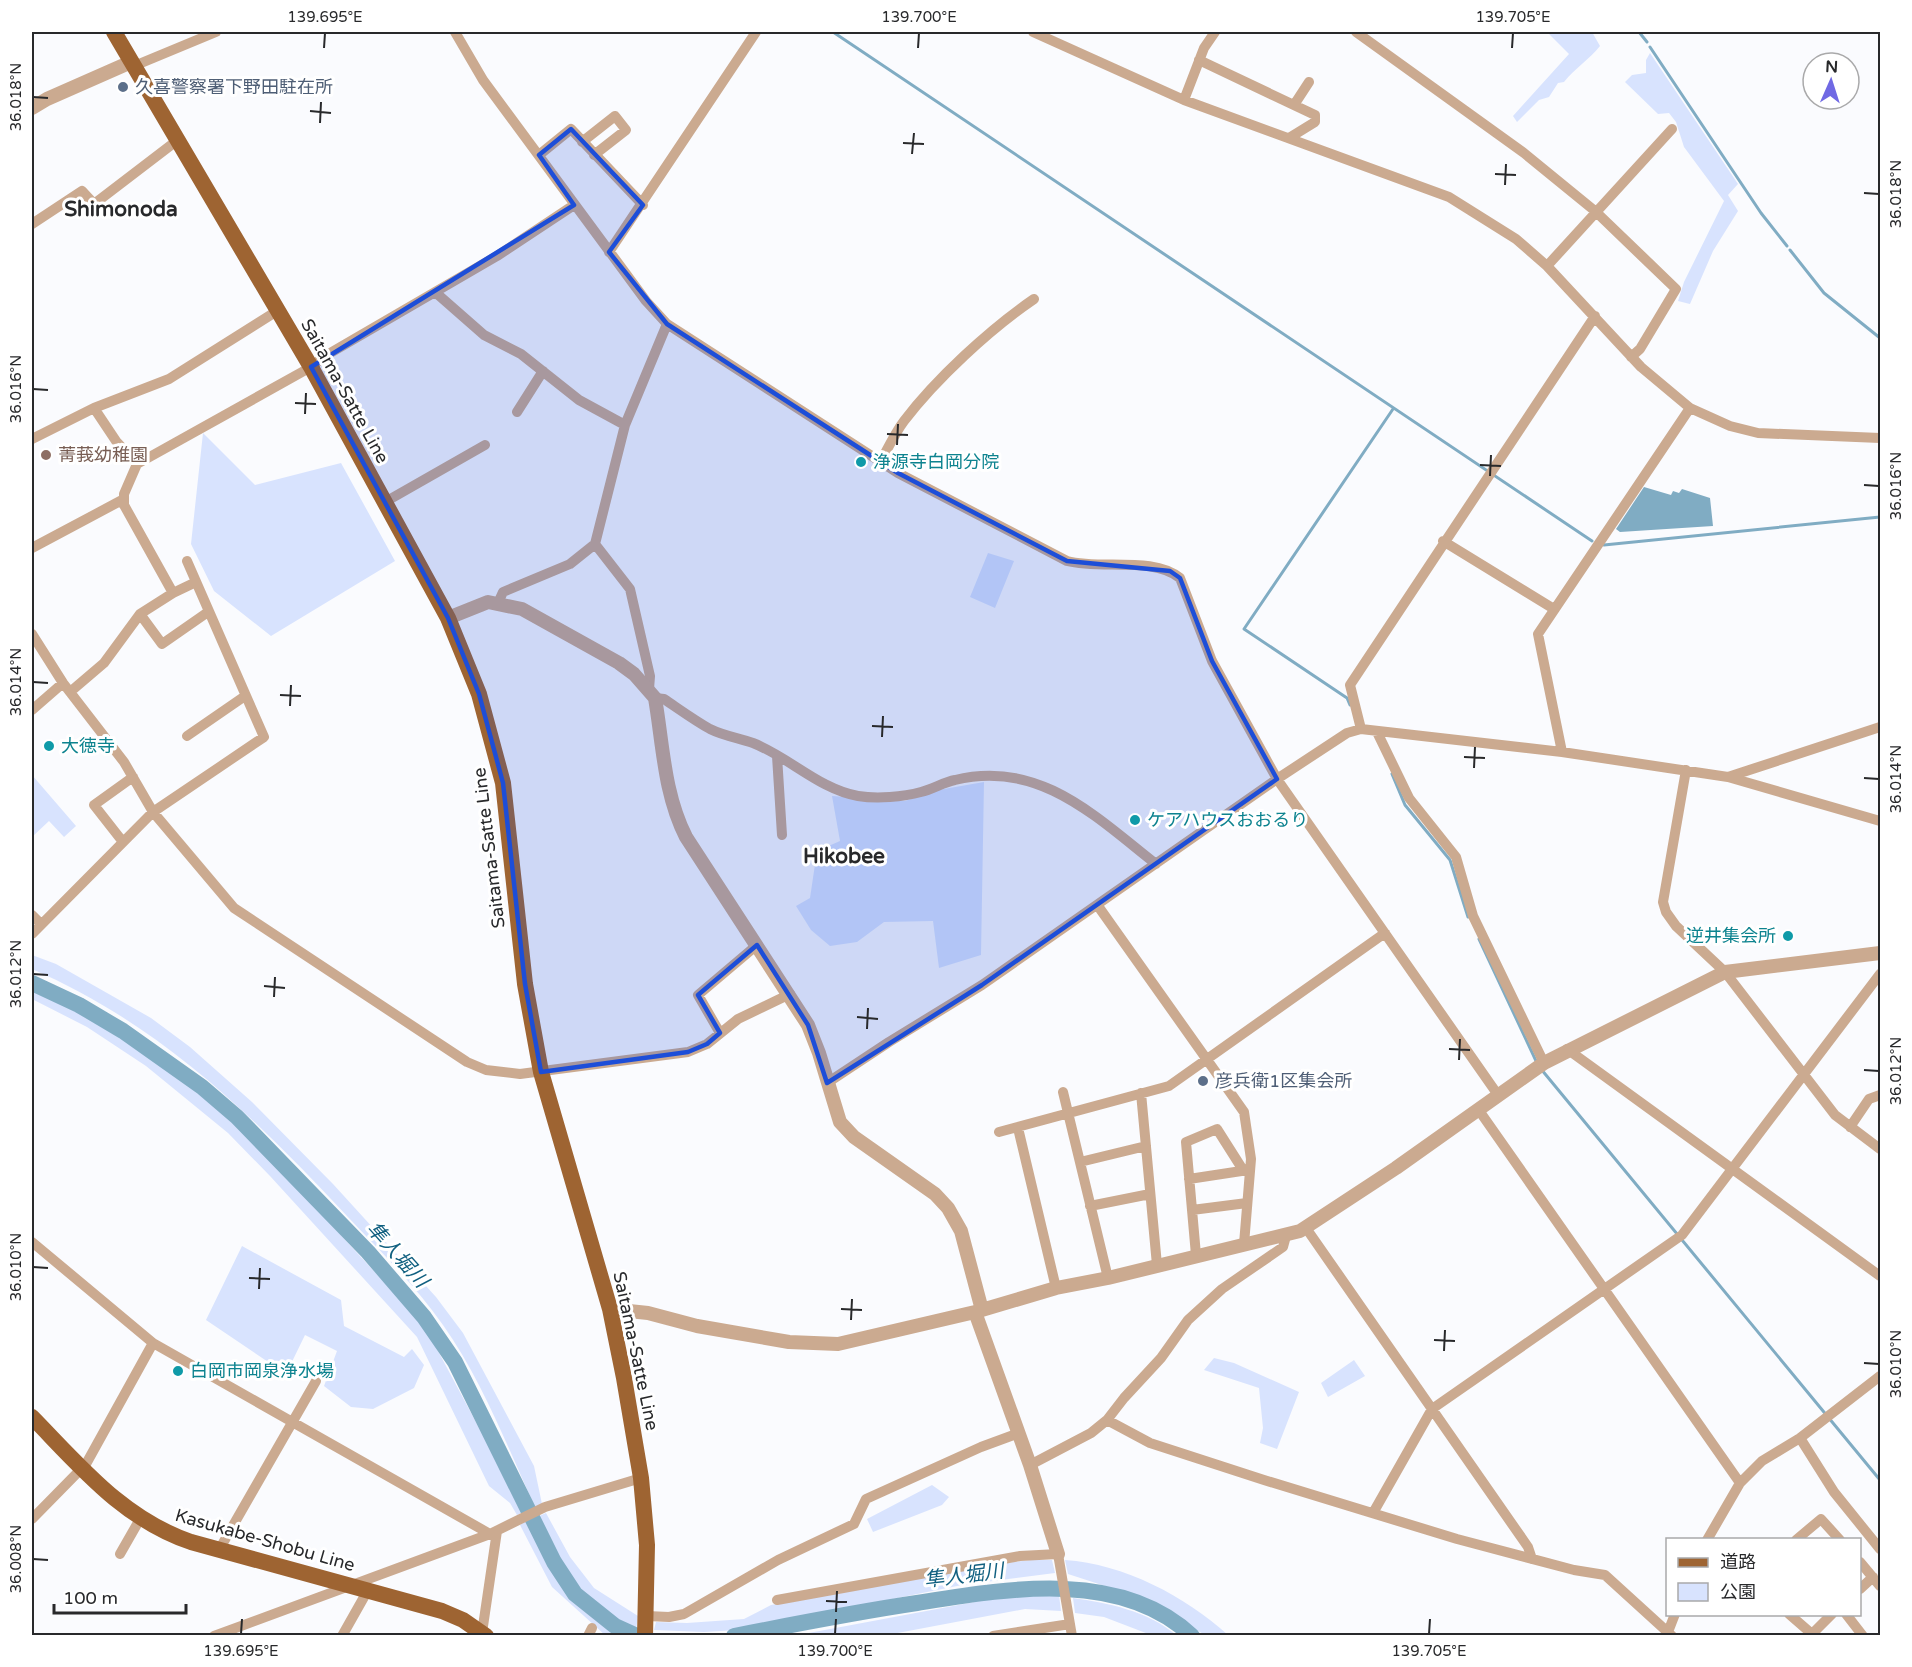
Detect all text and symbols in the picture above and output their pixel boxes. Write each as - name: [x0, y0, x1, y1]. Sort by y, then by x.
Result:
- text: 139.695°E: [287, 8, 363, 26]
- text: 139.700°E: [881, 8, 957, 26]
- text: 139.705°E: [1475, 8, 1551, 26]
- north arrow: [1801, 51, 1861, 111]
- text: N: [1825, 57, 1839, 77]
- text: 36.018°N: [7, 63, 25, 131]
- place label: 久喜警察署下野田駐在所: [135, 76, 333, 98]
- marker: 久喜警察署下野田駐在所: [116, 80, 130, 94]
- text: 36.018°N: [1887, 160, 1905, 228]
- district label: Shimonoda: [64, 197, 178, 222]
- street label: Saitama-Satte Line: [296, 315, 394, 467]
- text: 36.016°N: [7, 355, 25, 423]
- place label: 菁莪幼稚園: [58, 444, 148, 466]
- marker: 菁莪幼稚園: [39, 448, 53, 462]
- place label: 浄源寺白岡分院: [873, 451, 999, 473]
- text: 36.016°N: [1887, 452, 1905, 520]
- marker: 浄源寺白岡分院: [854, 455, 868, 469]
- text: 36.014°N: [7, 648, 25, 716]
- place label: 大徳寺: [61, 735, 115, 757]
- marker: 大徳寺: [42, 739, 56, 753]
- text: 36.014°N: [1887, 745, 1905, 813]
- street label: Saitama-Satte Line: [468, 766, 510, 930]
- place label: ケアハウスおおるり: [1147, 809, 1308, 831]
- marker: ケアハウスおおるり: [1128, 813, 1142, 827]
- district label: Hikobee: [803, 844, 885, 869]
- place label: 逆井集会所: [1686, 925, 1776, 947]
- marker: 逆井集会所: [1781, 929, 1795, 943]
- text: 36.012°N: [7, 940, 25, 1008]
- text: 36.012°N: [1887, 1037, 1905, 1105]
- place label: 彦兵衛1区集会所: [1215, 1070, 1352, 1092]
- marker: 彦兵衛1区集会所: [1196, 1074, 1210, 1088]
- water label: 隼人堀川: [361, 1217, 434, 1294]
- text: 36.010°N: [7, 1233, 25, 1301]
- street label: Saitama-Satte Line: [608, 1270, 664, 1432]
- text: 36.010°N: [1887, 1330, 1905, 1398]
- place label: 白岡市岡泉浄水場: [190, 1360, 334, 1382]
- marker: 白岡市岡泉浄水場: [171, 1364, 185, 1378]
- street label: Kasukabe-Shobu Line: [173, 1504, 357, 1576]
- text: 36.008°N: [7, 1525, 25, 1593]
- legend: [1666, 1538, 1861, 1616]
- text: 道路: [1720, 1551, 1756, 1573]
- water label: 隼人堀川: [923, 1559, 1007, 1593]
- scale bar: [54, 1577, 186, 1615]
- text: 公園: [1720, 1581, 1756, 1603]
- text: 100 m: [63, 1587, 118, 1609]
- text: 139.695°E: [203, 1642, 279, 1660]
- text: 139.700°E: [797, 1642, 873, 1660]
- text: 139.705°E: [1391, 1642, 1467, 1660]

